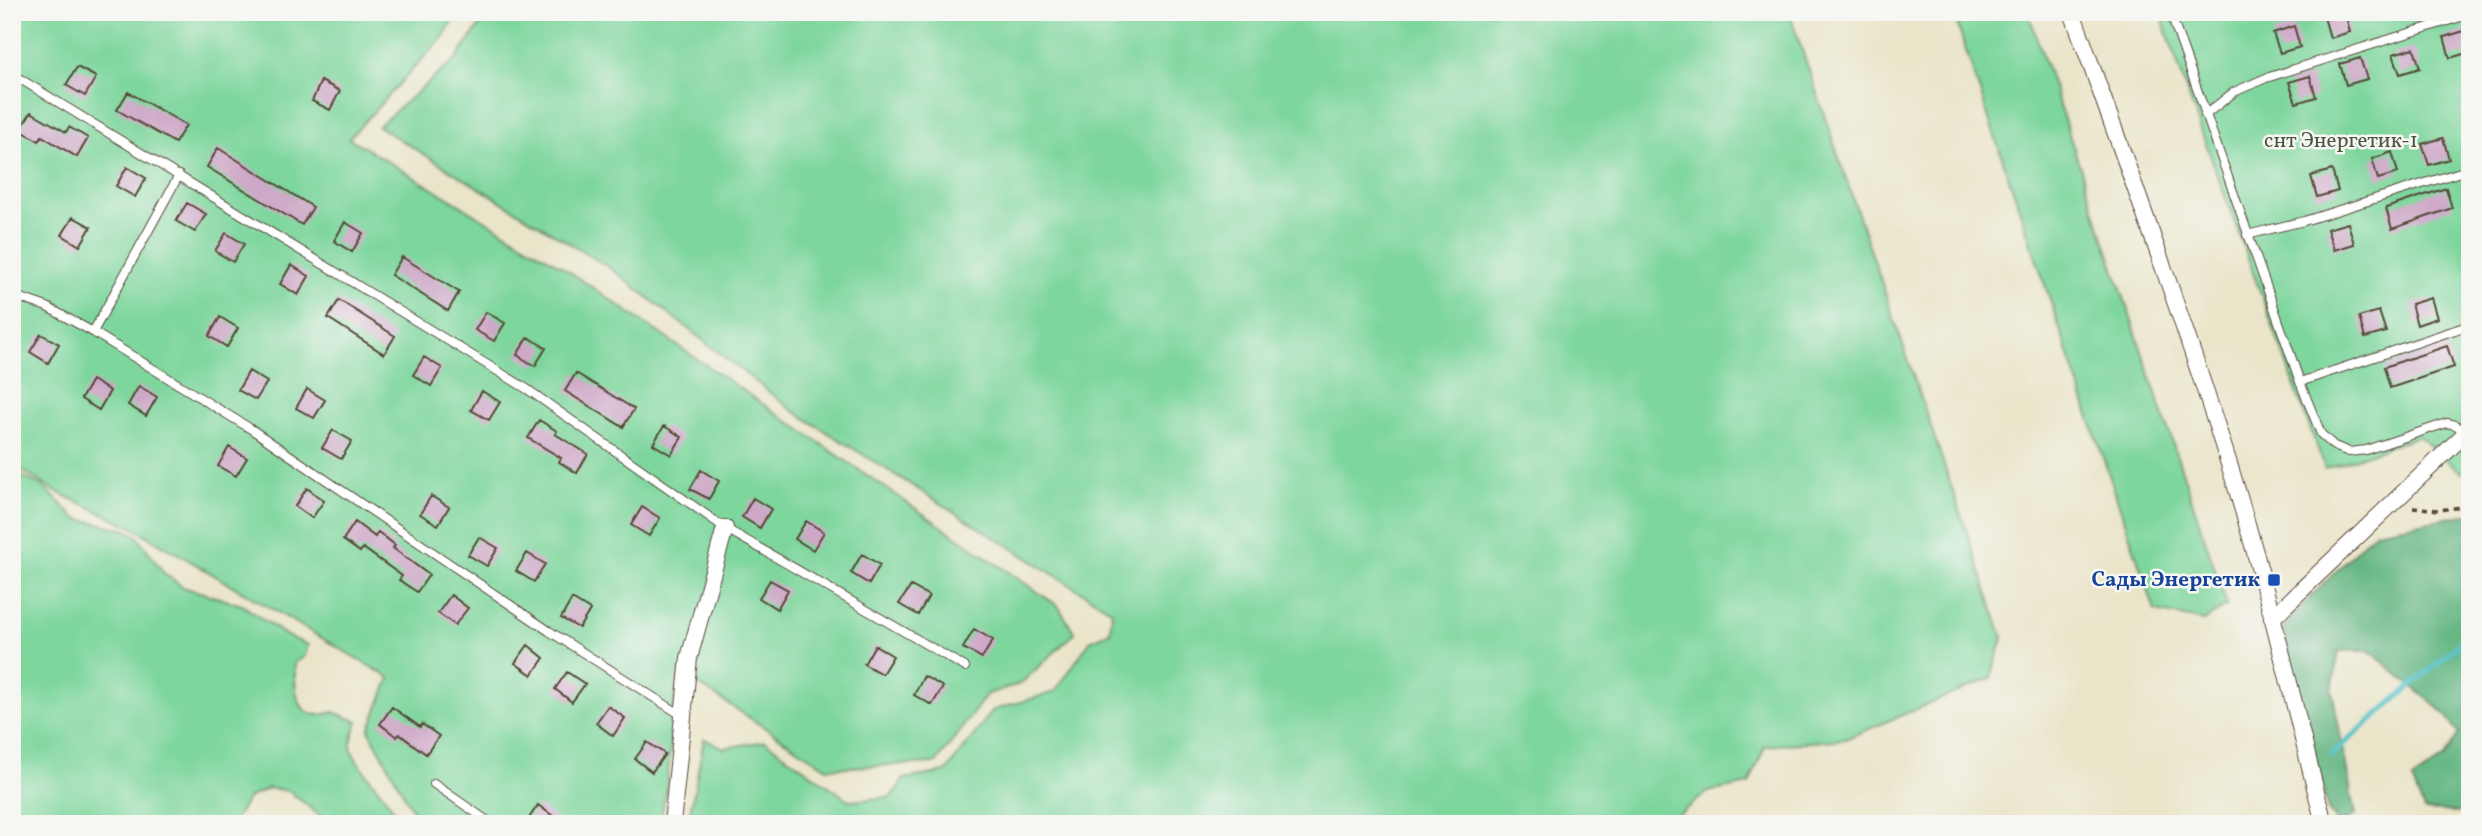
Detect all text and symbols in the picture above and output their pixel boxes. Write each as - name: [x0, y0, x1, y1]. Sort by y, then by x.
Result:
- park label: снт Энергетик-1: [2264, 127, 2418, 156]
- place label: Сады Энергетик: [2091, 566, 2260, 595]
- marker: Сады Энергетик: [2266, 572, 2282, 588]

